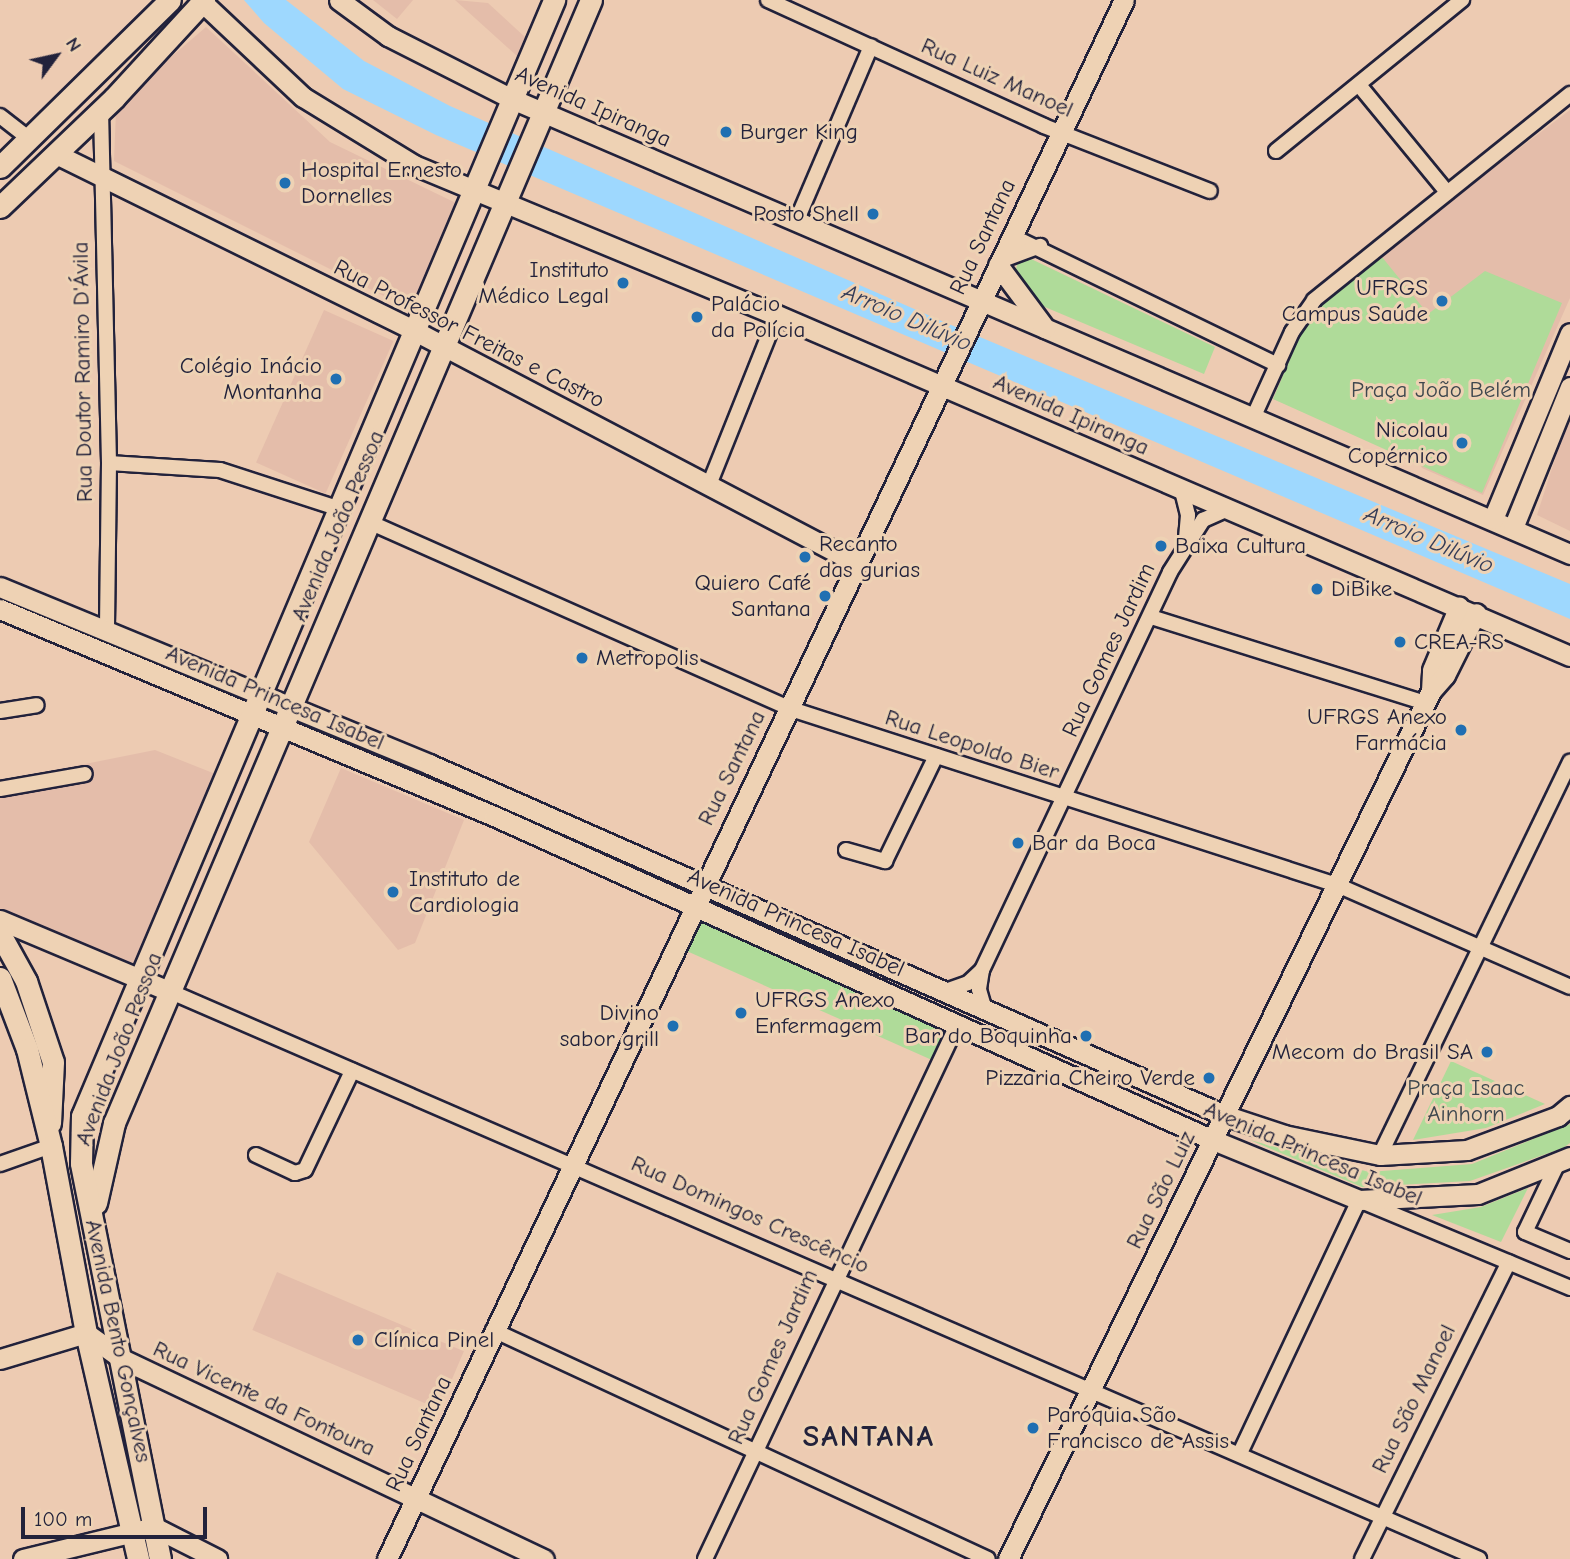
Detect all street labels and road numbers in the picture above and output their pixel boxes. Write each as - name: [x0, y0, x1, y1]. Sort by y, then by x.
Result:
- street label: Rua Luiz Manoel: [917, 32, 1077, 124]
- street label: Avenida Ipiranga: [511, 60, 675, 154]
- street label: Rua Santana: [944, 175, 1022, 299]
- street label: Rua Doutor Ramiro D'Ávila: [67, 242, 99, 502]
- street label: Rua Professor Freitas e Castro: [329, 254, 609, 414]
- street label: Avenida Ipiranga: [989, 368, 1153, 462]
- street label: Avenida João Pessoa: [285, 426, 391, 626]
- street label: Rua Gomes Jardim: [1057, 559, 1161, 741]
- street label: Avenida Princesa Isabel: [162, 639, 388, 757]
- street label: Rua Leopoldo Bier: [881, 704, 1063, 786]
- street label: Rua Santana: [692, 706, 772, 830]
- street label: Avenida Princesa Isabel: [683, 863, 909, 983]
- street label: Avenida João Pessoa: [69, 949, 169, 1149]
- street label: Avenida Princesa Isabel: [1200, 1095, 1426, 1213]
- street label: Rua São Luiz: [1121, 1127, 1201, 1253]
- street label: Rua Domingos Crescêncio: [627, 1150, 873, 1280]
- street label: Avenida Bento Gonçalves: [79, 1217, 157, 1465]
- street label: Rua Gomes Jardim: [722, 1265, 824, 1449]
- street label: Rua São Manoel: [1366, 1320, 1462, 1478]
- street label: Rua Vicente da Fontoura: [149, 1335, 379, 1463]
- street label: Rua Santana: [380, 1372, 458, 1496]

